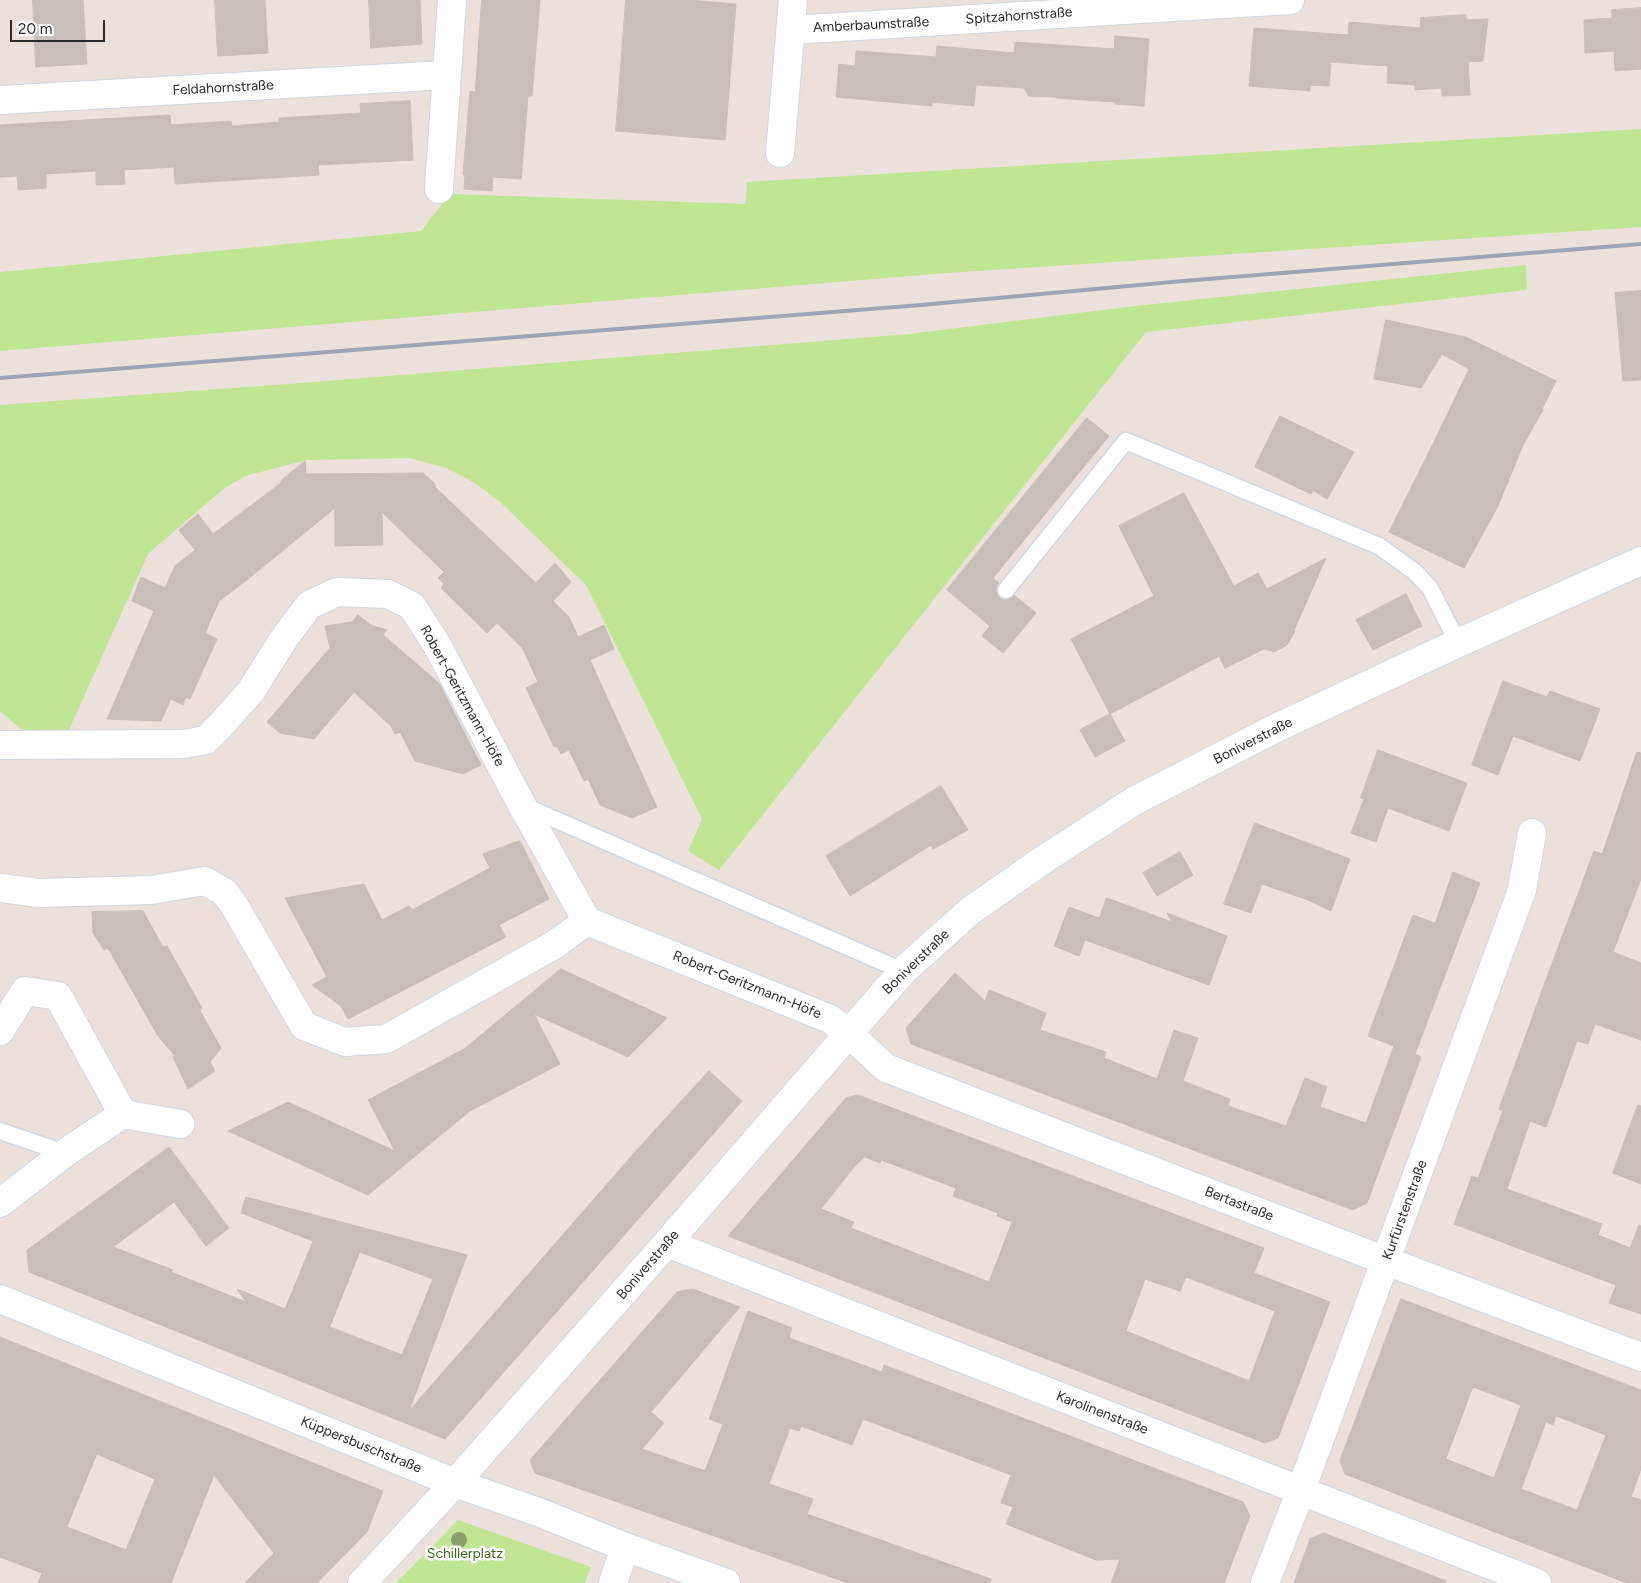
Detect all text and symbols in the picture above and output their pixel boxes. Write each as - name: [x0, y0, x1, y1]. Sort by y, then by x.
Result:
- street label: Spitzahornstraße: [965, 4, 1073, 28]
- scale bar: [12, 10, 108, 42]
- street label: Amberbaumstraße: [813, 14, 929, 36]
- text: 20 m: [18, 20, 52, 38]
- street label: Feldahornstraße: [172, 77, 274, 99]
- street label: Robert-Geritzmann-Höfe: [416, 622, 508, 770]
- street label: Boniverstraße: [1211, 714, 1295, 768]
- street label: Boniverstraße: [879, 926, 953, 998]
- street label: Robert-Geritzmann-Höfe: [670, 947, 824, 1023]
- street label: Kurfürstenstraße: [1379, 1158, 1431, 1262]
- street label: Bertastraße: [1202, 1183, 1276, 1225]
- street label: Boniverstraße: [613, 1227, 683, 1303]
- street label: Karolinenstraße: [1054, 1388, 1150, 1438]
- street label: Küppersbuschstraße: [298, 1413, 424, 1477]
- park label: Schillerplatz: [427, 1546, 503, 1562]

